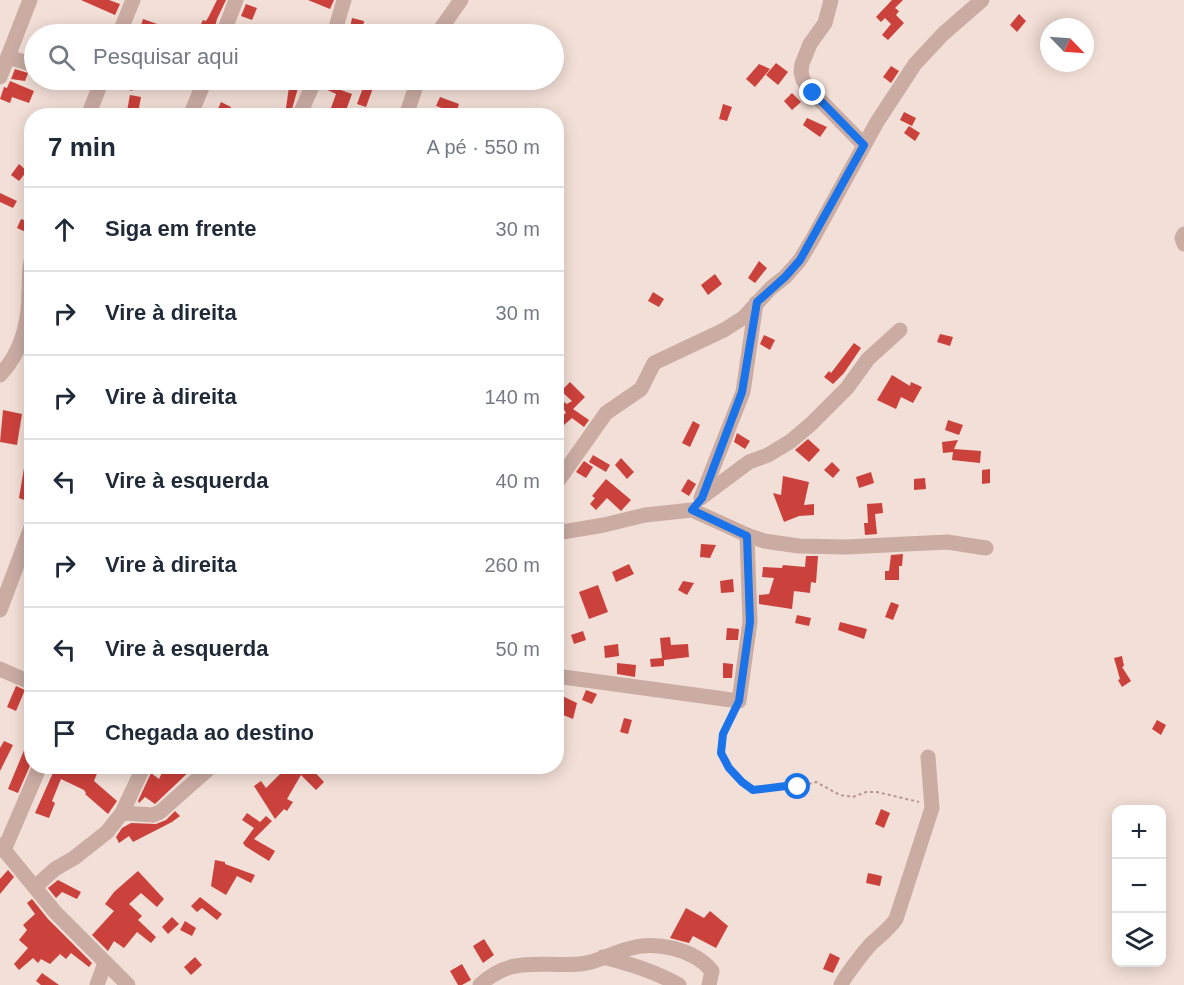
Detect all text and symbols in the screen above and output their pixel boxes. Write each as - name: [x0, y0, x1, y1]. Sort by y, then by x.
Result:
- north arrow: [1040, 18, 1094, 72]
- search box: [24, 24, 564, 90]
- icon: search: [45, 41, 78, 74]
- text: Pesquisar aqui: [93, 44, 239, 69]
- route end: [799, 79, 825, 105]
- text: 7 min: [48, 132, 116, 162]
- text: A pé · 550 m: [427, 136, 540, 158]
- icon: ahead: [48, 213, 81, 246]
- text: Siga em frente: [105, 216, 257, 241]
- text: 30 m: [496, 218, 540, 240]
- icon: right: [48, 297, 81, 330]
- text: Vire à direita: [105, 300, 237, 325]
- text: 30 m: [496, 302, 540, 324]
- icon: right: [48, 381, 81, 414]
- text: Vire à direita: [105, 384, 237, 409]
- text: 140 m: [484, 386, 540, 408]
- icon: left: [48, 465, 81, 498]
- text: Vire à esquerda: [105, 468, 268, 493]
- text: 40 m: [496, 470, 540, 492]
- icon: right: [48, 549, 81, 582]
- text: Vire à direita: [105, 552, 237, 577]
- text: 260 m: [484, 554, 540, 576]
- icon: left: [48, 633, 81, 666]
- text: Vire à esquerda: [105, 636, 268, 661]
- text: 50 m: [496, 638, 540, 660]
- icon: arrive: [48, 717, 81, 750]
- text: Chegada ao destino: [105, 720, 314, 745]
- route start: [784, 773, 810, 799]
- map controls: [1112, 805, 1166, 967]
- button: +: [1112, 805, 1166, 859]
- button: −: [1112, 859, 1166, 913]
- button: layers: [1112, 913, 1166, 967]

